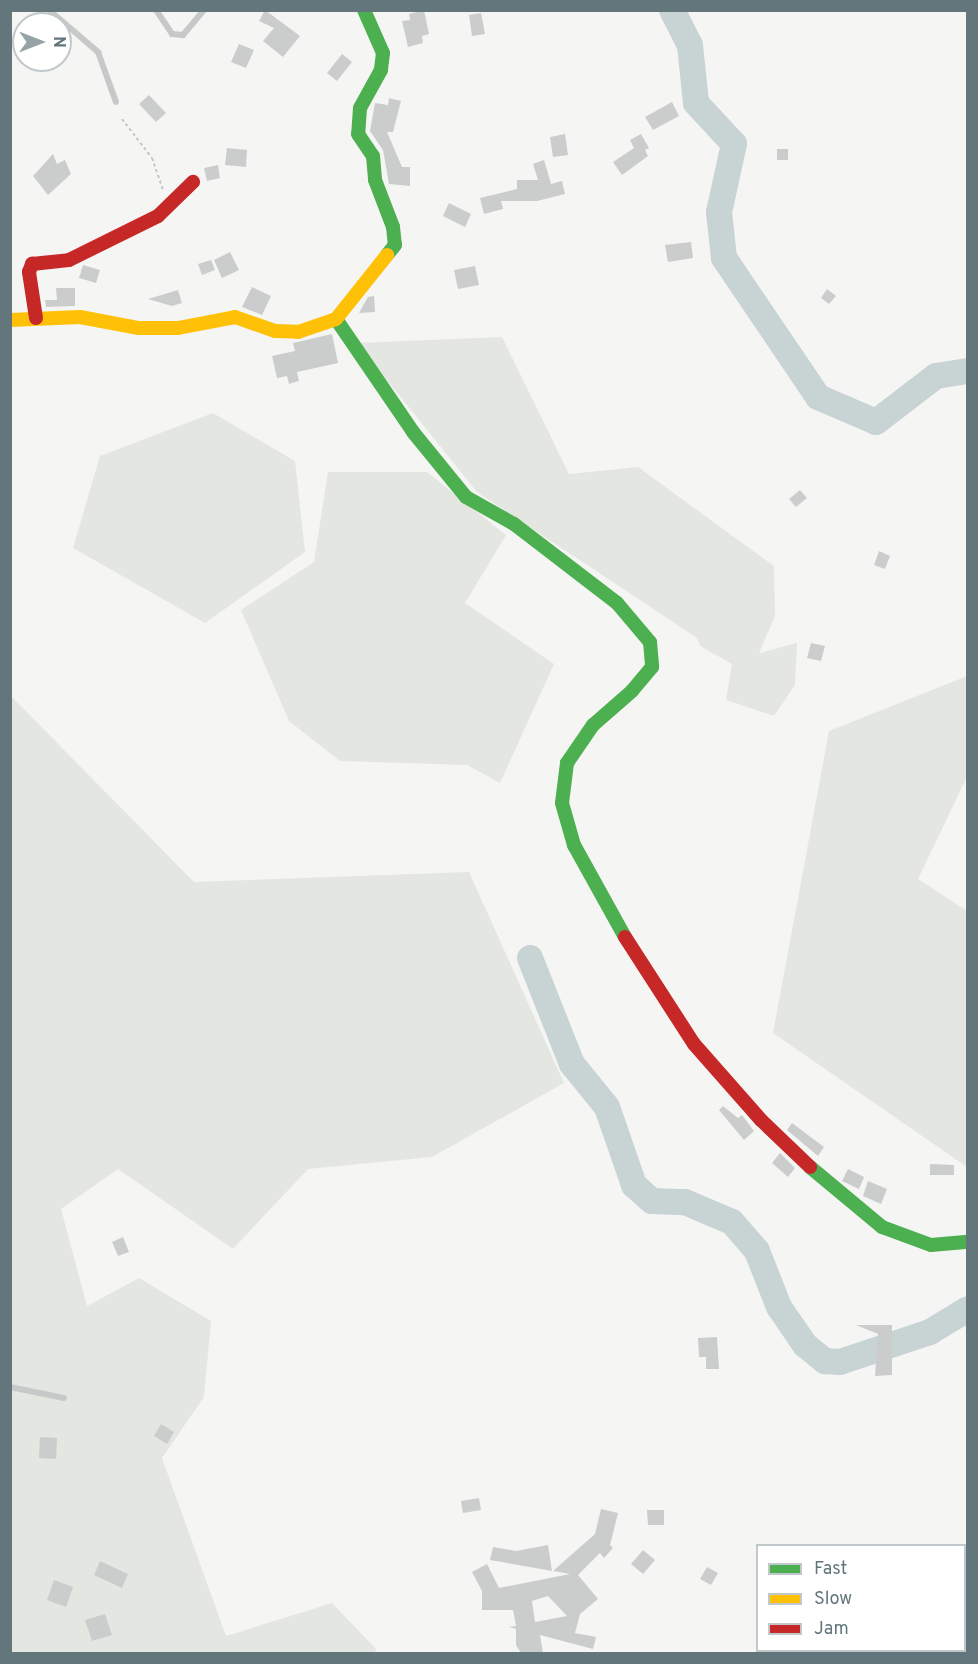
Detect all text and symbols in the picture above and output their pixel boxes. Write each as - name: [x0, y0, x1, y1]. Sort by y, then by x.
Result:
- north arrow: [12, 12, 72, 72]
- text: N: [48, 36, 68, 48]
- legend: [756, 1544, 966, 1652]
- text: Fast: [814, 1558, 847, 1581]
- text: Slow: [814, 1588, 852, 1611]
- text: Jam: [814, 1618, 849, 1641]

